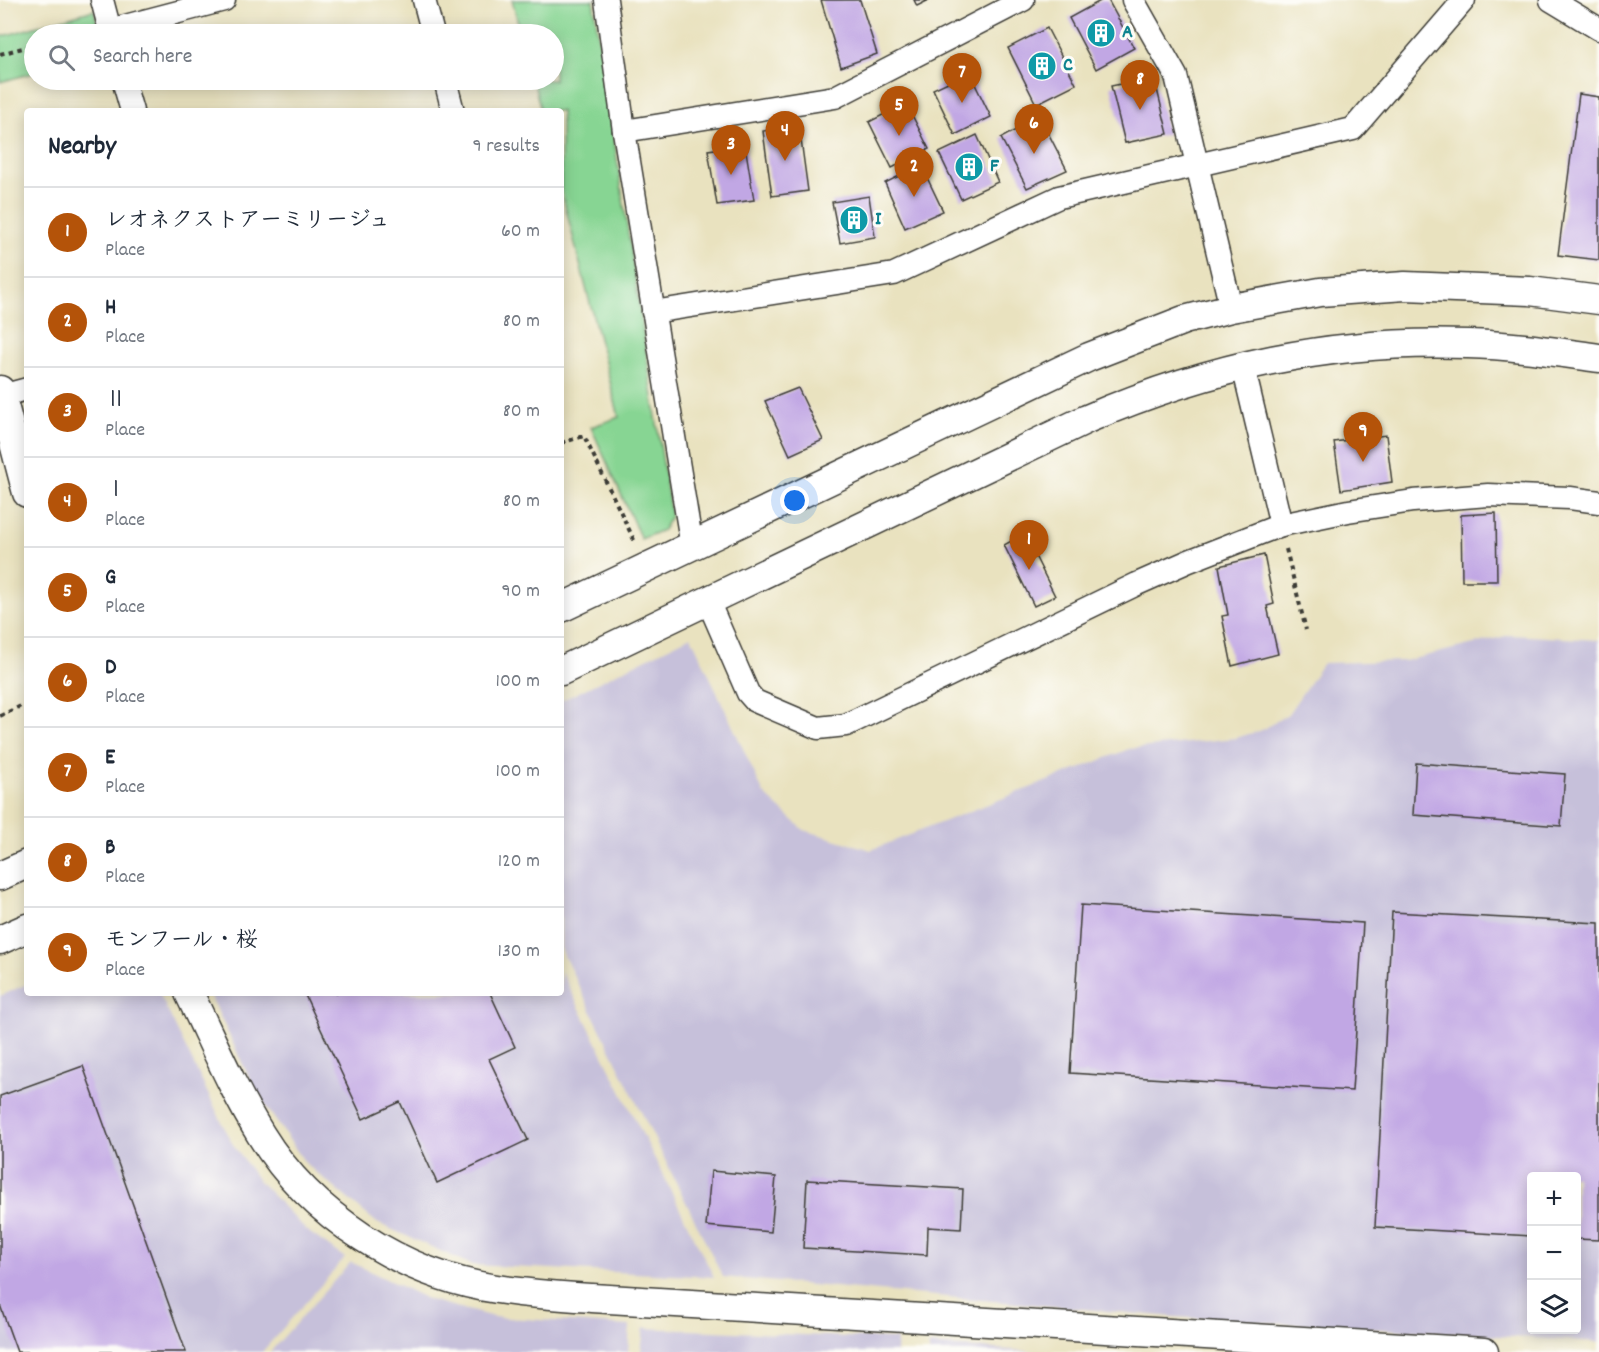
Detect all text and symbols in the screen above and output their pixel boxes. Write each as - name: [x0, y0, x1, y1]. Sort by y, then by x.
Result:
- building icon: A: [1085, 17, 1117, 49]
- place label: A: [1122, 19, 1133, 47]
- search box: [24, 24, 564, 90]
- icon: search: [45, 41, 78, 74]
- text: Search here: [93, 42, 192, 73]
- building icon: C: [1026, 50, 1058, 82]
- place label: C: [1063, 52, 1073, 80]
- pin: 7: [942, 54, 982, 103]
- pin: 8: [1120, 60, 1160, 110]
- pin: 5: [880, 86, 918, 136]
- pin: 6: [1014, 104, 1054, 154]
- pin: 4: [766, 112, 804, 161]
- pin: 3: [712, 126, 750, 175]
- text: Nearby: [48, 129, 116, 166]
- text: 9 results: [472, 133, 540, 161]
- pin: 2: [894, 148, 934, 197]
- building icon: F: [953, 151, 985, 183]
- place label: F: [990, 153, 1000, 181]
- building icon: I: [838, 204, 870, 236]
- text: レオネクストアーミリージュ: [105, 206, 391, 237]
- place label: I: [875, 206, 882, 234]
- text: 1: [65, 218, 70, 246]
- text: 60 m: [501, 218, 540, 246]
- text: Place: [105, 237, 145, 265]
- text: H: [105, 293, 116, 324]
- text: 2: [63, 308, 72, 336]
- text: 80 m: [503, 308, 540, 336]
- text: Place: [105, 324, 145, 352]
- text: Ⅱ: [105, 386, 127, 417]
- text: 3: [63, 398, 72, 426]
- text: 80 m: [503, 398, 540, 426]
- pin: 9: [1344, 412, 1382, 462]
- text: Place: [105, 417, 145, 445]
- text: Ⅰ: [105, 476, 127, 507]
- your location: [780, 486, 809, 515]
- text: 4: [63, 488, 72, 516]
- text: 80 m: [503, 488, 540, 516]
- text: Place: [105, 507, 145, 535]
- pin: 1: [1010, 520, 1048, 570]
- text: G: [105, 563, 116, 594]
- text: 5: [63, 578, 72, 606]
- text: 90 m: [502, 578, 540, 606]
- text: Place: [105, 594, 145, 622]
- text: D: [105, 653, 116, 684]
- text: 6: [63, 668, 72, 696]
- text: 100 m: [496, 668, 540, 696]
- text: Place: [105, 684, 145, 712]
- text: E: [105, 743, 115, 774]
- text: 7: [64, 758, 71, 786]
- text: 100 m: [496, 758, 540, 786]
- text: Place: [105, 774, 145, 802]
- text: B: [105, 833, 115, 864]
- text: 8: [63, 848, 72, 876]
- text: 120 m: [498, 848, 540, 876]
- text: Place: [105, 864, 145, 892]
- text: モンフール・桜: [105, 926, 258, 957]
- text: 9: [63, 938, 72, 966]
- text: 130 m: [498, 938, 540, 966]
- text: Place: [105, 957, 145, 985]
- map controls: [1527, 1172, 1581, 1334]
- button: +: [1527, 1172, 1581, 1226]
- button: −: [1527, 1226, 1581, 1280]
- button: layers: [1527, 1280, 1581, 1334]

